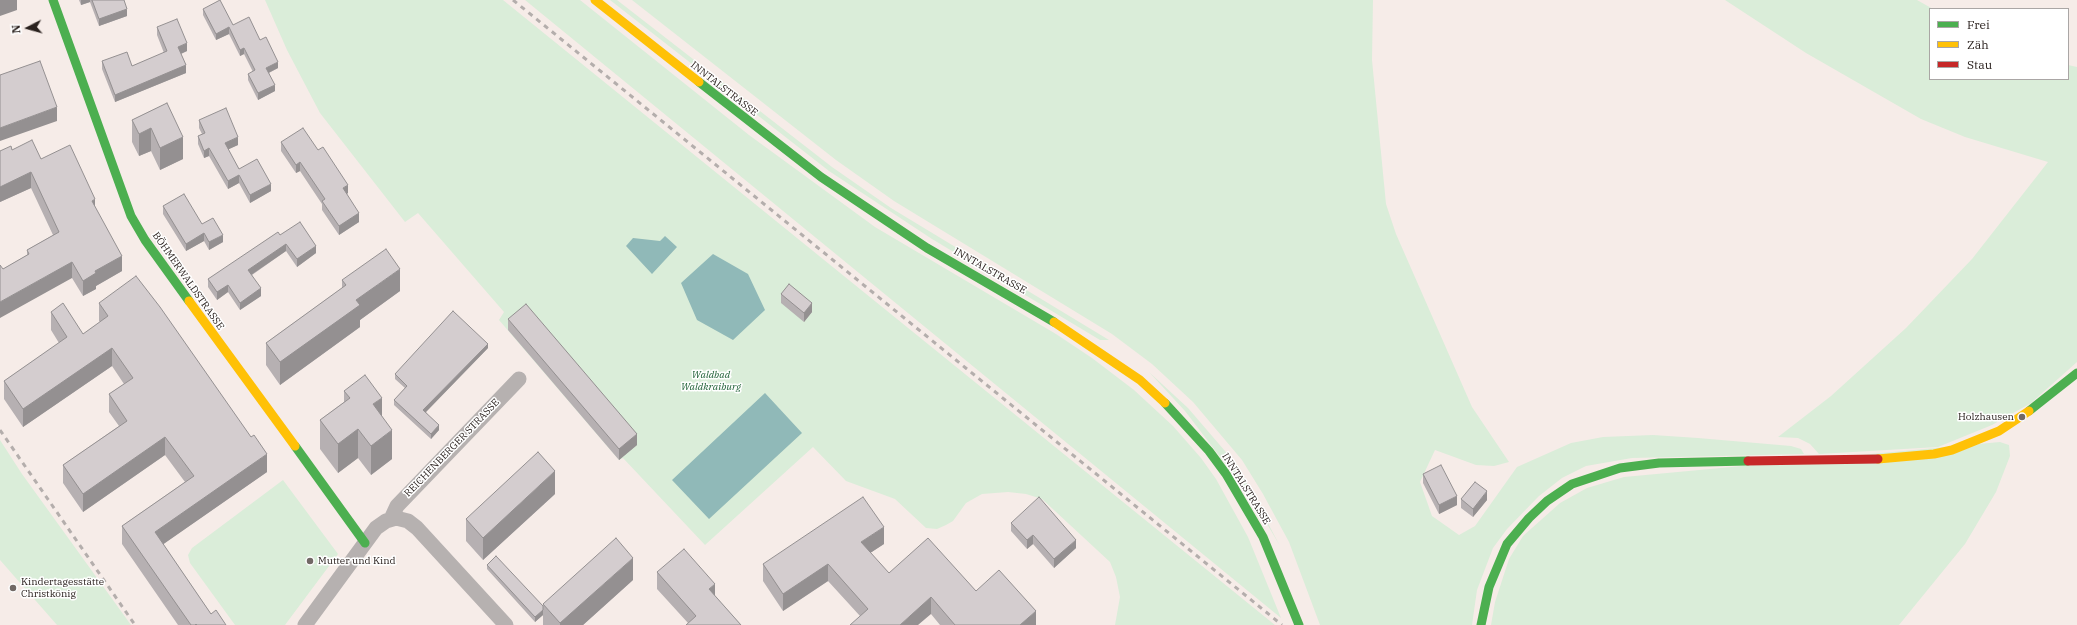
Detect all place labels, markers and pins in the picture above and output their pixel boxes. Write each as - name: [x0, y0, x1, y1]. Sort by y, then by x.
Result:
- place label: Holzhausen: [1958, 411, 2014, 423]
- marker: Holzhausen: [2017, 412, 2027, 422]
- place label: Mutter und Kind: [318, 555, 396, 567]
- marker: Mutter und Kind: [305, 556, 315, 566]
- place label: Kindertagesstätte Christkönig: [21, 576, 104, 600]
- marker: Kindertagesstätte Christkönig: [8, 583, 18, 593]

